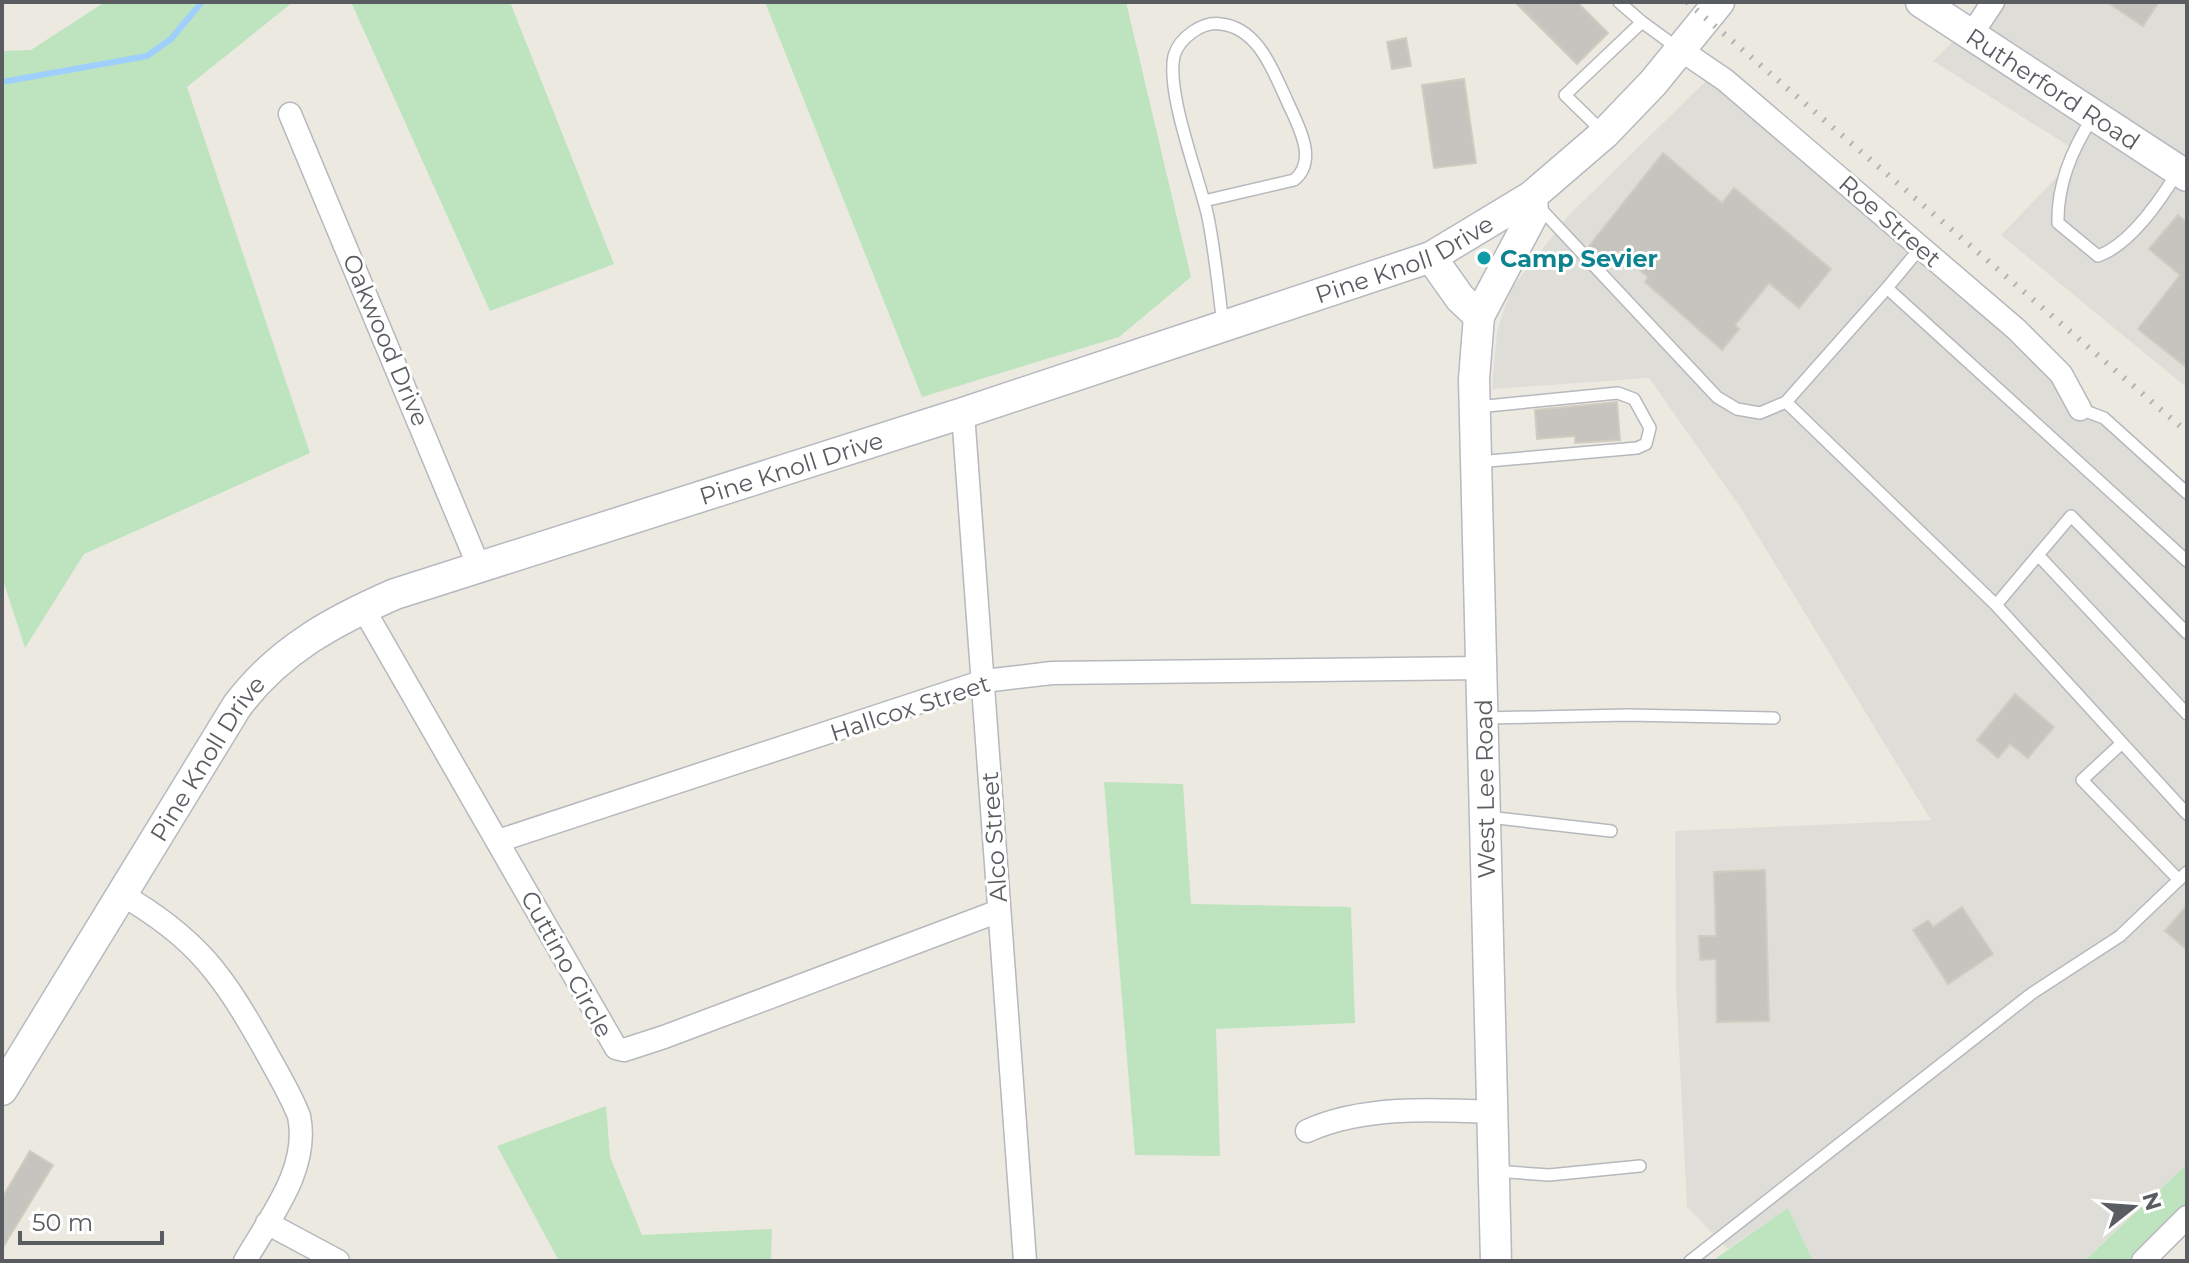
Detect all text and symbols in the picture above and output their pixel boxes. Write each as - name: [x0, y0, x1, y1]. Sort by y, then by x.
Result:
- street label: Rutherford Road: [1961, 21, 2145, 156]
- street label: Roe Street: [1833, 169, 1947, 273]
- street label: Pine Knoll Drive: [1311, 209, 1498, 309]
- place label: Camp Sevier: [1500, 244, 1658, 273]
- marker: Camp Sevier: [1475, 249, 1493, 267]
- street label: Oakwood Drive: [337, 250, 435, 430]
- street label: Pine Knoll Drive: [696, 425, 887, 511]
- street label: Hallcox Street: [826, 668, 994, 747]
- street label: Pine Knoll Drive: [143, 669, 271, 846]
- street label: West Lee Road: [1469, 699, 1501, 879]
- street label: Alco Street: [975, 770, 1013, 903]
- street label: Cuttino Circle: [515, 886, 619, 1042]
- north arrow: [2093, 1167, 2173, 1247]
- text: N: [2136, 1189, 2167, 1214]
- scale bar: [20, 1195, 162, 1245]
- text: 50 m: [32, 1208, 93, 1237]

